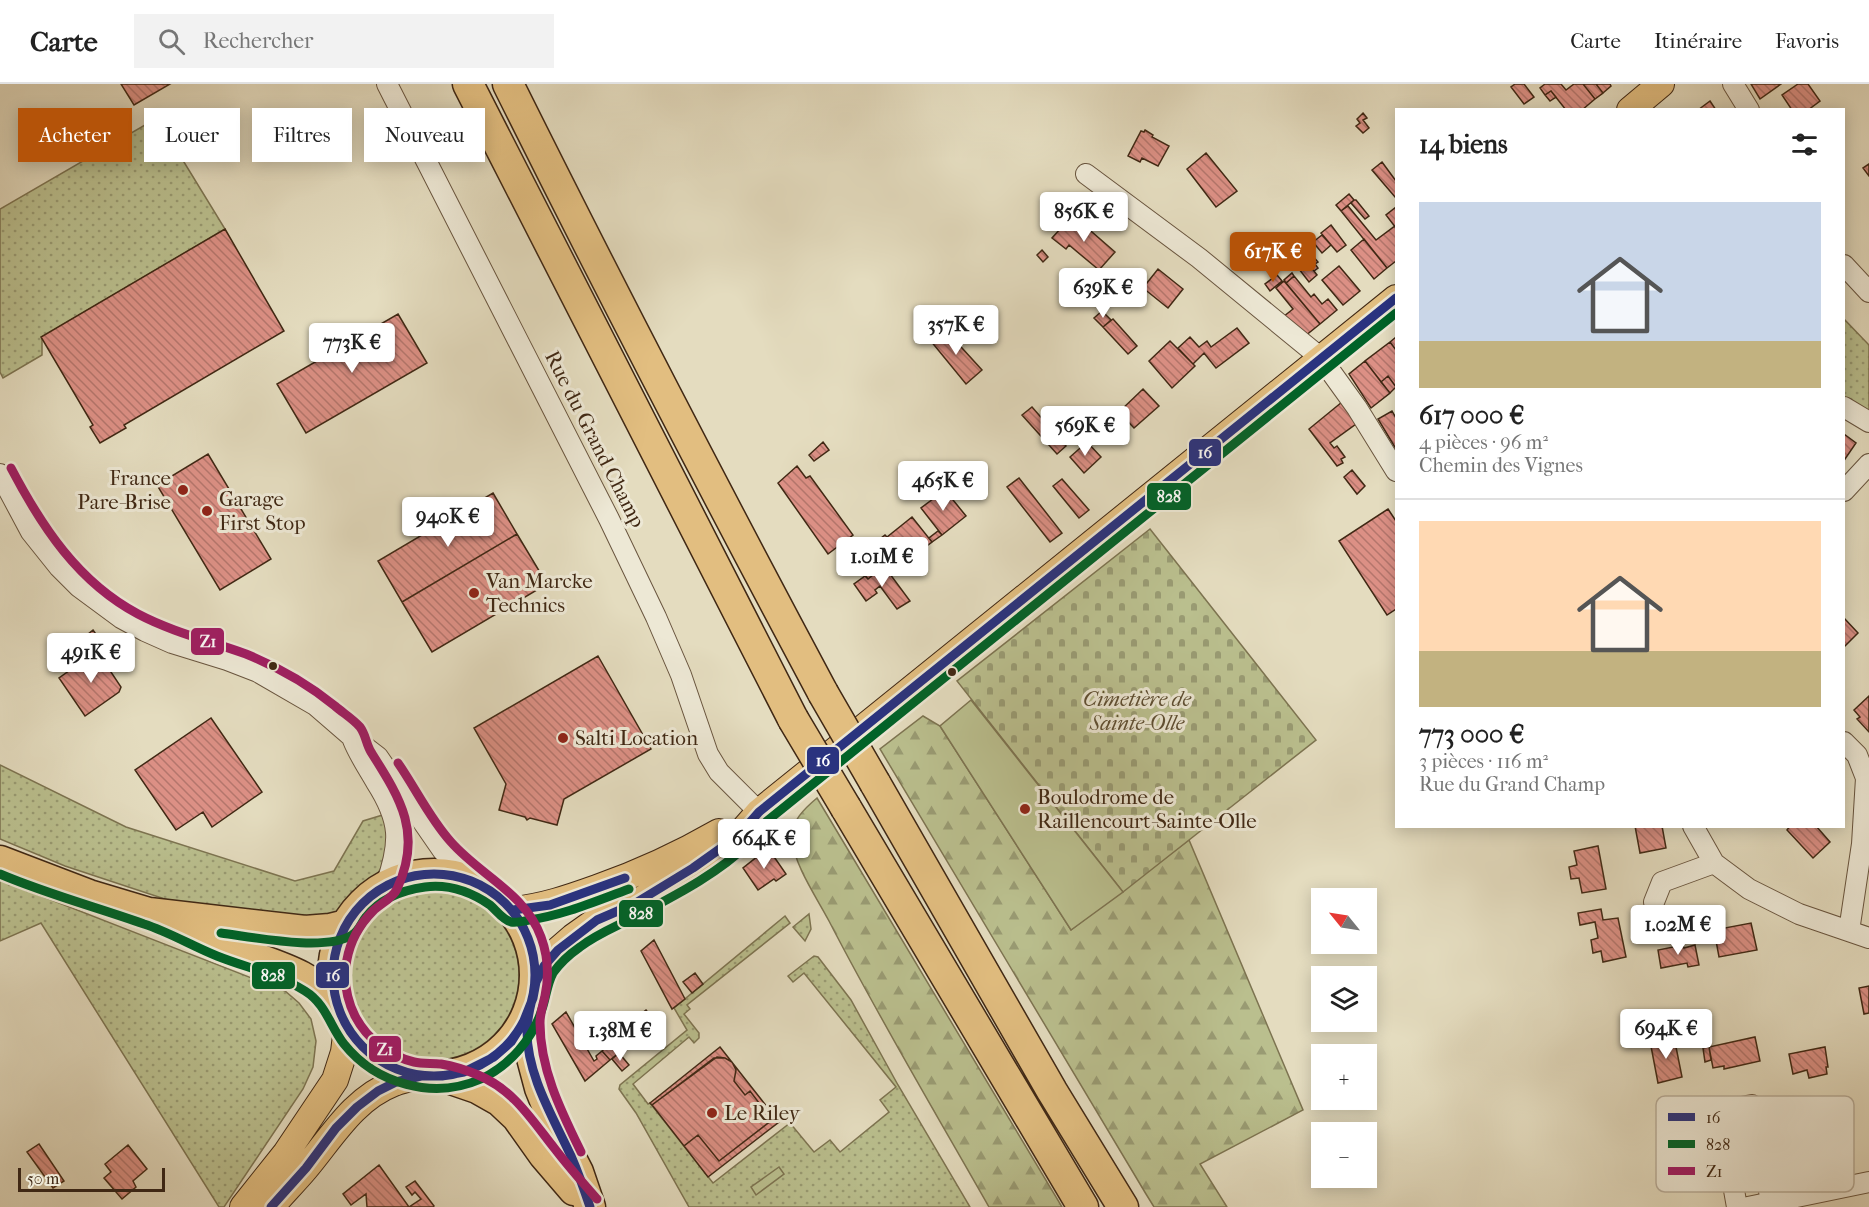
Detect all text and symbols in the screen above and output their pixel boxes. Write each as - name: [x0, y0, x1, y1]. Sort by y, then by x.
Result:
- search box: [134, 14, 554, 68]
- text: Carte: [30, 25, 98, 58]
- icon: search: [155, 25, 188, 58]
- text: Rechercher: [203, 28, 313, 54]
- text: Carte: [1570, 29, 1621, 53]
- text: Itinéraire: [1654, 29, 1742, 53]
- text: Favoris: [1775, 29, 1839, 53]
- chip: Acheter: [18, 108, 132, 162]
- chip: Louer: [144, 108, 240, 162]
- chip: Filtres: [252, 108, 352, 162]
- chip: Nouveau: [364, 108, 485, 162]
- icon: filters: [1788, 128, 1821, 161]
- text: 14 biens: [1419, 129, 1508, 160]
- pin: 856K €: [1035, 192, 1133, 243]
- text: 856K €: [1054, 200, 1114, 223]
- pin: 617K €: [1224, 232, 1322, 283]
- text: 617K €: [1244, 240, 1302, 263]
- icon: home: [1566, 241, 1674, 349]
- pin: 639K €: [1054, 268, 1152, 319]
- text: 639K €: [1073, 276, 1133, 299]
- pin: 357K €: [907, 305, 1005, 356]
- text: 357K €: [927, 313, 985, 336]
- pin: 773K €: [303, 323, 401, 374]
- text: 773K €: [323, 331, 381, 354]
- street label: Rue du Grand Champ: [540, 347, 650, 531]
- text: 617 000 €: [1419, 400, 1524, 431]
- pin: 569K €: [1036, 406, 1134, 457]
- text: 569K €: [1055, 414, 1115, 437]
- text: 4 pièces · 96 m²: [1419, 431, 1548, 454]
- line badge: 16: [1188, 438, 1222, 467]
- text: 16: [1198, 443, 1212, 462]
- text: Chemin des Vignes: [1419, 454, 1583, 477]
- pin: 465K €: [894, 461, 992, 512]
- place label: France Pare-Brise: [77, 466, 171, 514]
- text: 465K €: [912, 469, 974, 492]
- line badge: 828: [1146, 482, 1192, 511]
- marker: France Pare-Brise: [176, 483, 190, 497]
- place label: Garage First Stop: [219, 487, 306, 535]
- text: 828: [1157, 487, 1181, 506]
- pin: 940K €: [399, 497, 497, 548]
- marker: Garage First Stop: [200, 504, 214, 518]
- text: 940K €: [416, 505, 480, 528]
- pin: 1.01M €: [827, 537, 937, 588]
- text: 1.01M €: [850, 545, 914, 568]
- icon: home: [1566, 560, 1674, 668]
- place label: Van Marcke Technics: [485, 569, 593, 617]
- marker: Van Marcke Technics: [467, 586, 481, 600]
- line badge: Z1: [190, 627, 225, 656]
- text: Z1: [200, 632, 217, 651]
- pin: 491K €: [42, 633, 140, 684]
- text: 491K €: [61, 641, 121, 664]
- unlabelled marker: [267, 660, 279, 672]
- unlabelled marker: [946, 666, 958, 678]
- park label: Cimetière de Sainte-Olle: [1083, 687, 1191, 735]
- text: 773 000 €: [1419, 719, 1524, 750]
- place label: Salti Location: [575, 726, 698, 750]
- marker: Salti Location: [556, 731, 570, 745]
- line badge: 16: [806, 746, 840, 775]
- text: 3 pièces · 116 m²: [1419, 750, 1548, 773]
- text: 16: [816, 751, 830, 770]
- text: Rue du Grand Champ: [1419, 773, 1605, 796]
- place label: Boulodrome de Raillencourt-Sainte-Olle: [1037, 785, 1257, 833]
- marker: Boulodrome de Raillencourt-Sainte-Olle: [1018, 802, 1032, 816]
- pin: 664K €: [715, 819, 813, 870]
- text: 664K €: [732, 827, 796, 850]
- north arrow: [1311, 888, 1377, 954]
- map controls: [1311, 888, 1377, 1188]
- line badge: 828: [618, 899, 664, 928]
- text: 828: [629, 904, 653, 923]
- pin: 1.02M €: [1623, 905, 1733, 956]
- text: 1.02M €: [1645, 913, 1711, 936]
- line badge: 828: [251, 961, 296, 990]
- line badge: 16: [315, 961, 350, 989]
- text: 828: [261, 966, 285, 985]
- text: 16: [326, 966, 340, 985]
- button: layers: [1311, 966, 1377, 1032]
- pin: 694K €: [1617, 1009, 1715, 1060]
- pin: 1.38M €: [565, 1011, 675, 1062]
- text: 694K €: [1634, 1017, 1698, 1040]
- text: 1.38M €: [588, 1019, 652, 1042]
- line badge: Z1: [368, 1035, 402, 1063]
- text: Z1: [377, 1040, 394, 1059]
- button: +: [1311, 1044, 1377, 1110]
- legend: [1656, 1096, 1854, 1192]
- place label: Le Riley: [724, 1101, 801, 1125]
- marker: Le Riley: [705, 1106, 719, 1120]
- text: 16: [1706, 1108, 1721, 1127]
- button: −: [1311, 1122, 1377, 1188]
- text: 828: [1706, 1135, 1730, 1154]
- text: Z1: [1706, 1162, 1723, 1181]
- scale bar: [18, 1165, 165, 1192]
- text: 50 m: [27, 1169, 59, 1188]

